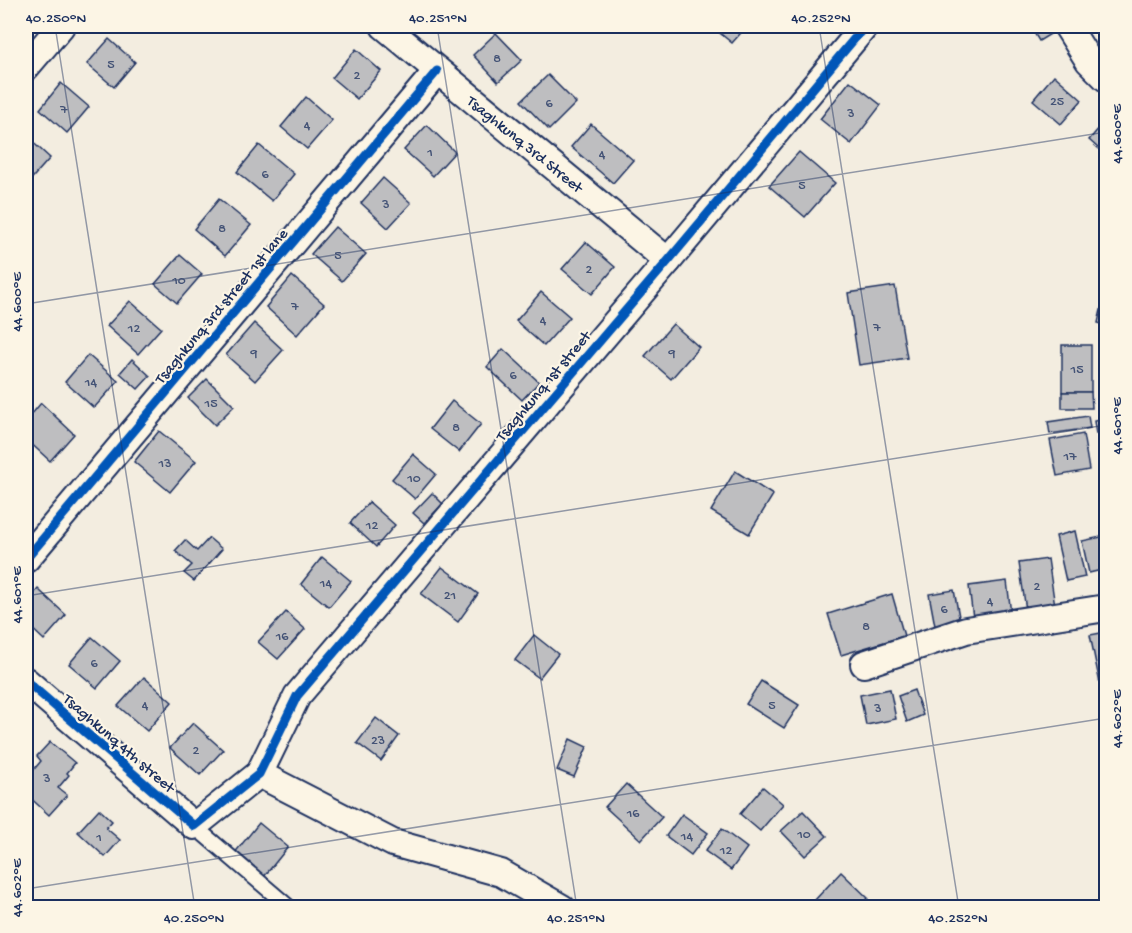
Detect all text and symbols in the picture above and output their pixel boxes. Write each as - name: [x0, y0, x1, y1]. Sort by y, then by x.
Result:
- text: 40.250°N: [26, 10, 87, 28]
- text: 40.251°N: [409, 10, 467, 28]
- text: 40.252°N: [791, 10, 851, 28]
- house number: 8: [493, 51, 501, 68]
- house number: 5: [107, 57, 115, 74]
- house number: 2: [354, 68, 361, 85]
- street label: Tsaghkunq 3rd Street: [461, 92, 587, 199]
- house number: 25: [1050, 94, 1064, 111]
- house number: 6: [545, 96, 553, 113]
- house number: 7: [59, 102, 68, 119]
- text: 44.600°E: [1109, 104, 1127, 164]
- house number: 3: [846, 106, 855, 123]
- house number: 4: [304, 118, 311, 135]
- house number: 1: [426, 145, 433, 162]
- house number: 4: [599, 147, 606, 164]
- house number: 6: [261, 167, 269, 184]
- house number: 5: [798, 178, 806, 195]
- house number: 3: [381, 197, 390, 214]
- house number: 8: [218, 221, 226, 238]
- street label: Tsaghkunq 3rd street 1st lane: [151, 225, 294, 390]
- house number: 5: [334, 248, 342, 265]
- house number: 2: [586, 262, 593, 279]
- text: 44.600°E: [9, 272, 27, 332]
- house number: 10: [171, 273, 186, 290]
- house number: 7: [290, 299, 299, 316]
- house number: 4: [540, 313, 547, 330]
- house number: 7: [872, 320, 881, 337]
- house number: 12: [127, 321, 140, 338]
- street label: Tsaghkunq 1st street: [492, 327, 597, 447]
- house number: 9: [249, 346, 258, 363]
- house number: 9: [667, 346, 676, 363]
- house number: 15: [1069, 362, 1084, 379]
- house number: 6: [509, 368, 517, 385]
- house number: 14: [84, 375, 98, 392]
- house number: 15: [203, 396, 218, 413]
- text: 44.601°E: [1109, 397, 1127, 455]
- house number: 8: [452, 420, 460, 437]
- house number: 17: [1063, 449, 1077, 466]
- house number: 13: [158, 456, 171, 473]
- house number: 10: [406, 471, 421, 488]
- house number: 12: [365, 518, 378, 535]
- text: 44.601°E: [9, 566, 27, 624]
- house number: 14: [319, 576, 333, 593]
- house number: 2: [1034, 579, 1041, 596]
- house number: 21: [444, 588, 456, 605]
- house number: 4: [987, 594, 994, 611]
- house number: 6: [940, 602, 948, 619]
- house number: 8: [862, 619, 870, 636]
- house number: 16: [275, 629, 289, 646]
- house number: 6: [90, 656, 98, 673]
- text: 44.602°E: [1109, 689, 1127, 748]
- street label: Tsaghkunq 4th street: [57, 690, 179, 799]
- house number: 4: [142, 698, 149, 715]
- house number: 5: [768, 698, 776, 715]
- house number: 3: [873, 701, 882, 718]
- house number: 23: [371, 733, 385, 750]
- house number: 2: [193, 743, 200, 760]
- house number: 3: [42, 771, 51, 788]
- house number: 16: [626, 806, 640, 823]
- house number: 10: [796, 827, 811, 844]
- house number: 14: [680, 829, 694, 846]
- house number: 1: [95, 830, 102, 847]
- house number: 12: [719, 843, 732, 860]
- text: 44.602°E: [9, 858, 27, 917]
- text: 40.250°N: [164, 910, 225, 928]
- text: 40.251°N: [547, 910, 605, 928]
- text: 40.252°N: [928, 910, 988, 928]

